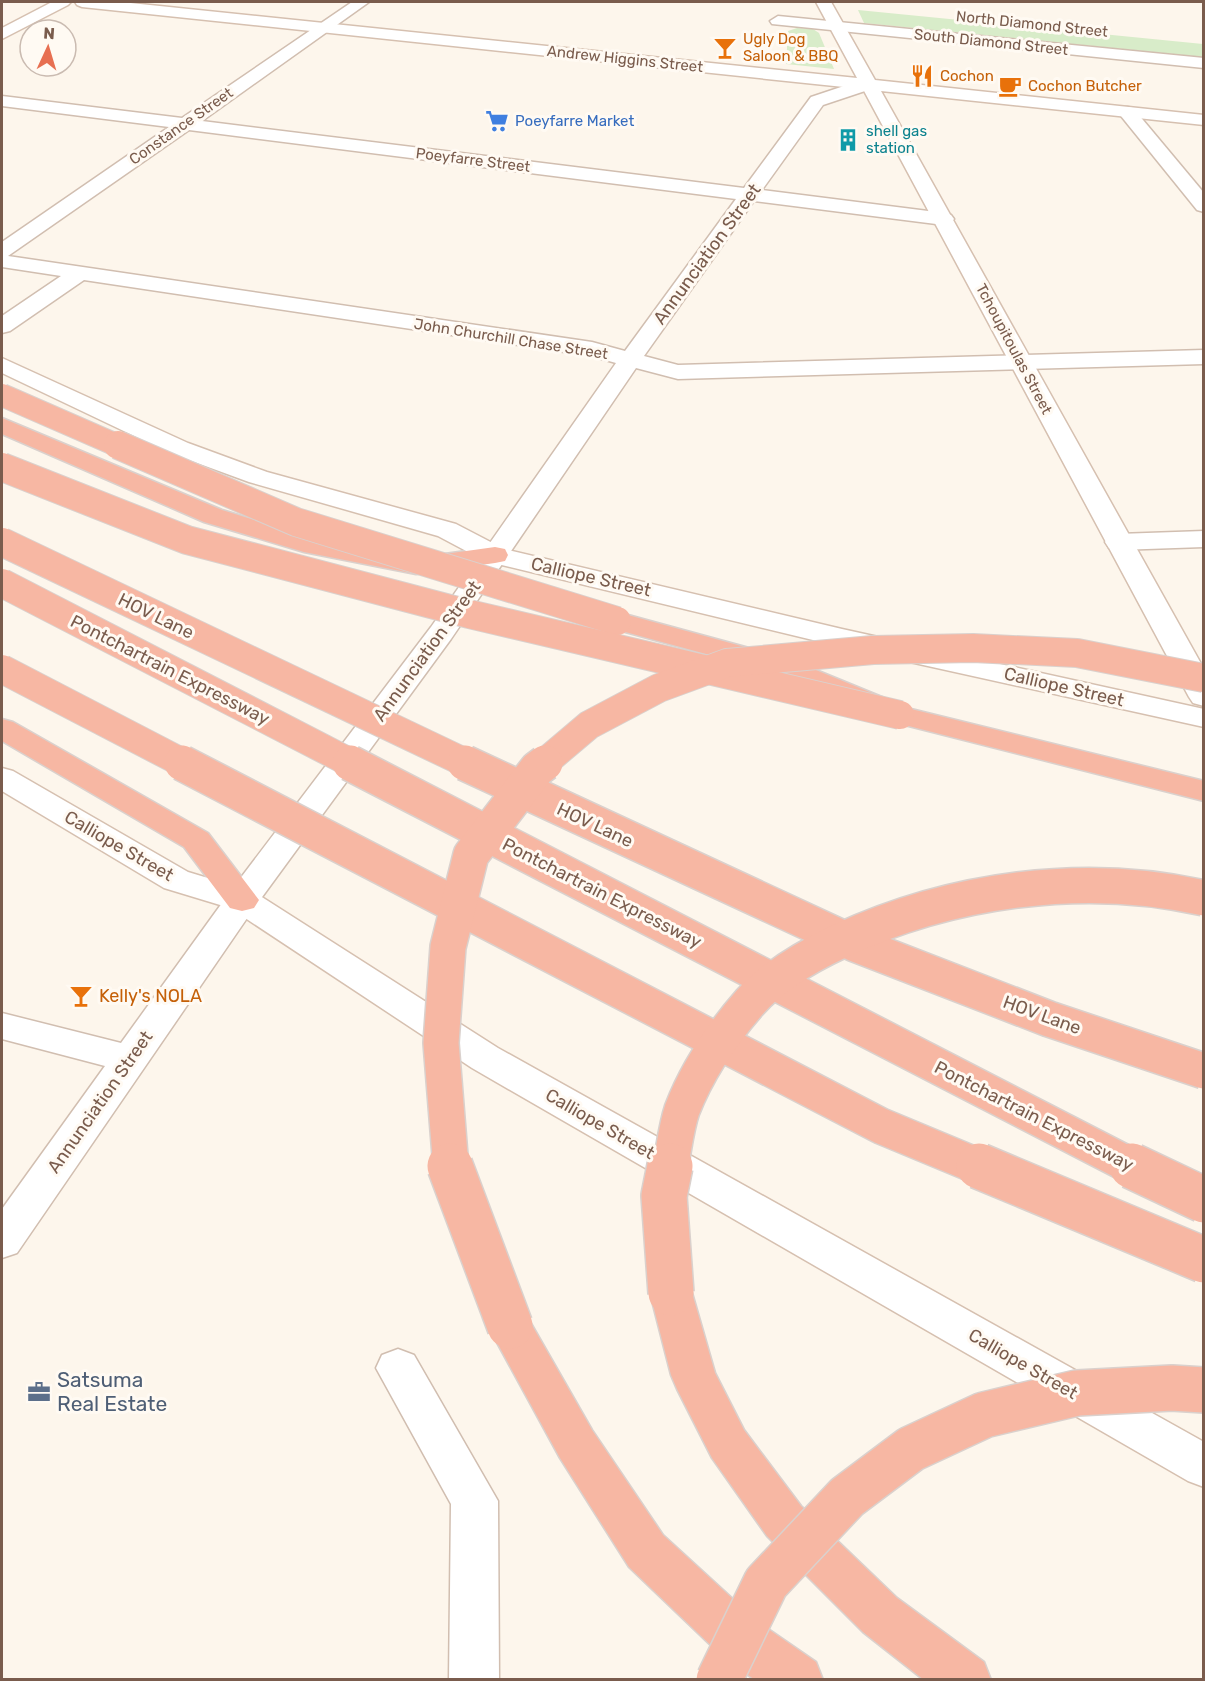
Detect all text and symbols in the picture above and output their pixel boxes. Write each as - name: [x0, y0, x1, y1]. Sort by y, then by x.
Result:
- street label: North Diamond Street: [955, 7, 1109, 41]
- north arrow: [18, 18, 78, 78]
- text: N: [43, 24, 55, 43]
- street label: South Diamond Street: [913, 25, 1069, 59]
- place label: Ugly Dog Saloon & BBQ: [743, 30, 839, 65]
- bar icon: Ugly Dog Saloon & BBQ: [712, 35, 738, 61]
- street label: Andrew Higgins Street: [546, 42, 704, 76]
- restaurant icon: Cochon: [909, 63, 935, 89]
- place label: Cochon: [940, 67, 994, 85]
- cafe icon: Cochon Butcher: [997, 73, 1023, 99]
- place label: Cochon Butcher: [1028, 77, 1142, 95]
- street label: Constance Street: [126, 83, 236, 168]
- supermarket icon: Poeyfarre Market: [484, 108, 510, 134]
- place label: Poeyfarre Market: [515, 112, 634, 130]
- place label: shell gas station: [866, 122, 927, 157]
- building icon: shell gas station: [835, 127, 861, 153]
- street label: Poeyfarre Street: [415, 144, 531, 176]
- street label: Annunciation Street: [648, 179, 766, 329]
- street label: Tchoupitoulas Street: [972, 281, 1056, 417]
- street label: John Churchill Chase Street: [413, 315, 609, 363]
- street label: Calliope Street: [529, 552, 653, 602]
- street label: Annunciation Street: [368, 576, 486, 726]
- street label: HOV Lane: [115, 588, 197, 644]
- street label: Pontchartrain Expressway: [67, 610, 273, 730]
- street label: Calliope Street: [1002, 662, 1126, 712]
- street label: HOV Lane: [553, 798, 637, 852]
- street label: Calliope Street: [60, 806, 178, 886]
- street label: Pontchartrain Expressway: [499, 833, 705, 953]
- bar icon: Kelly's NOLA: [68, 983, 94, 1009]
- place label: Kelly's NOLA: [99, 985, 202, 1007]
- street label: HOV Lane: [1000, 991, 1084, 1039]
- street label: Annunciation Street: [43, 1027, 157, 1177]
- street label: Pontchartrain Expressway: [931, 1056, 1137, 1176]
- street label: Calliope Street: [541, 1084, 659, 1164]
- street label: Calliope Street: [964, 1324, 1082, 1404]
- place label: Satsuma Real Estate: [57, 1367, 167, 1416]
- office icon: Satsuma Real Estate: [26, 1379, 52, 1405]

